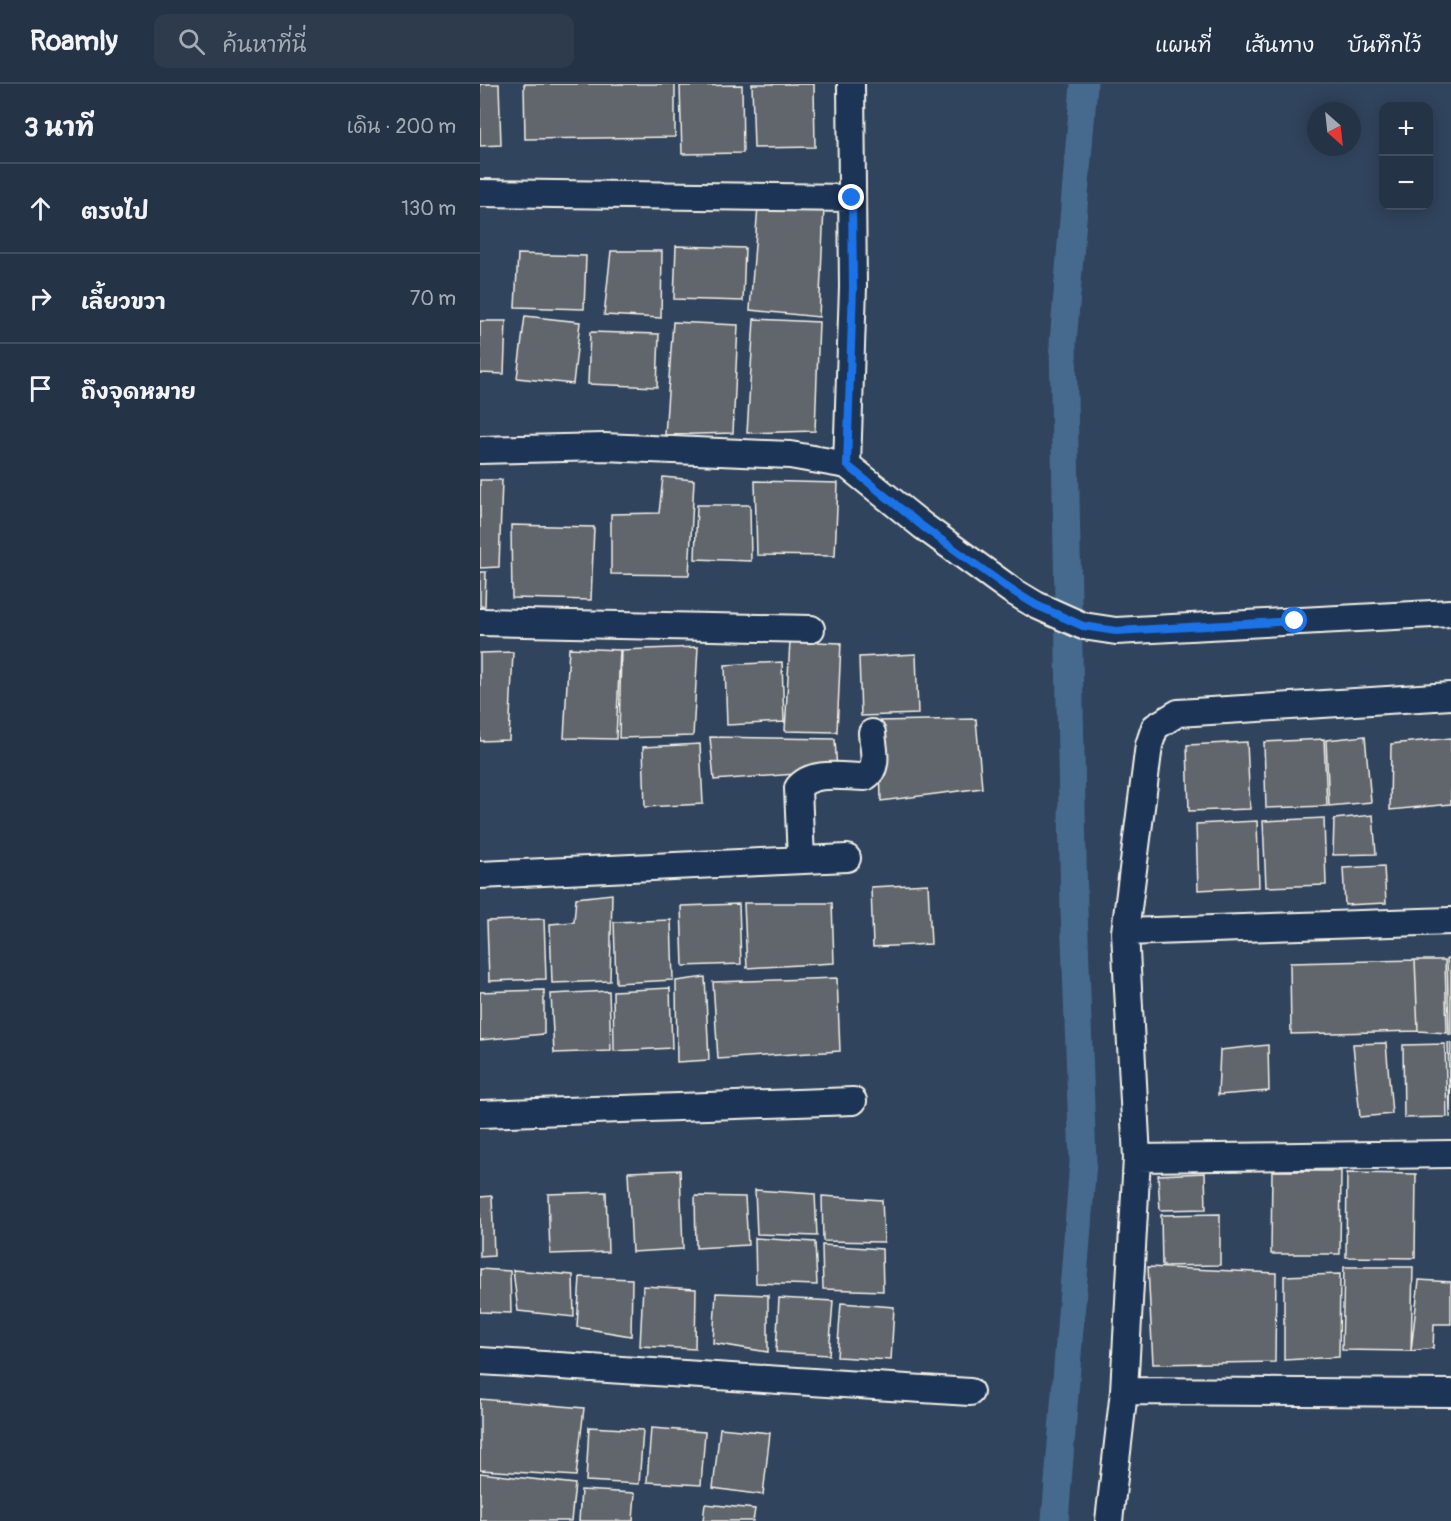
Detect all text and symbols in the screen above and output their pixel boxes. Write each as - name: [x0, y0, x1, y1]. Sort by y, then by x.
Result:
- search box: [154, 14, 574, 68]
- text: Roamly: [30, 24, 118, 59]
- icon: search: [175, 25, 208, 58]
- text: ค้นหาที่นี่: [223, 31, 306, 59]
- text: แผนที่: [1155, 32, 1212, 59]
- text: เส้นทาง: [1245, 32, 1314, 59]
- text: บันทึกไว้: [1347, 32, 1421, 59]
- north arrow: [1307, 102, 1361, 156]
- map controls: [1379, 102, 1433, 210]
- button: +: [1379, 102, 1433, 156]
- text: 3 นาที: [24, 112, 94, 144]
- text: เดิน · 200 m: [347, 114, 456, 139]
- button: −: [1379, 156, 1433, 210]
- route end: [838, 184, 864, 210]
- icon: ahead: [24, 192, 57, 225]
- text: 130 m: [401, 196, 456, 221]
- text: ตรงไป: [81, 198, 149, 226]
- icon: right: [24, 282, 57, 315]
- text: 70 m: [410, 286, 456, 311]
- text: เลี้ยวขวา: [81, 288, 165, 316]
- icon: arrive: [24, 372, 57, 405]
- text: ถึงจุดหมาย: [81, 378, 196, 406]
- route start: [1281, 607, 1307, 633]

